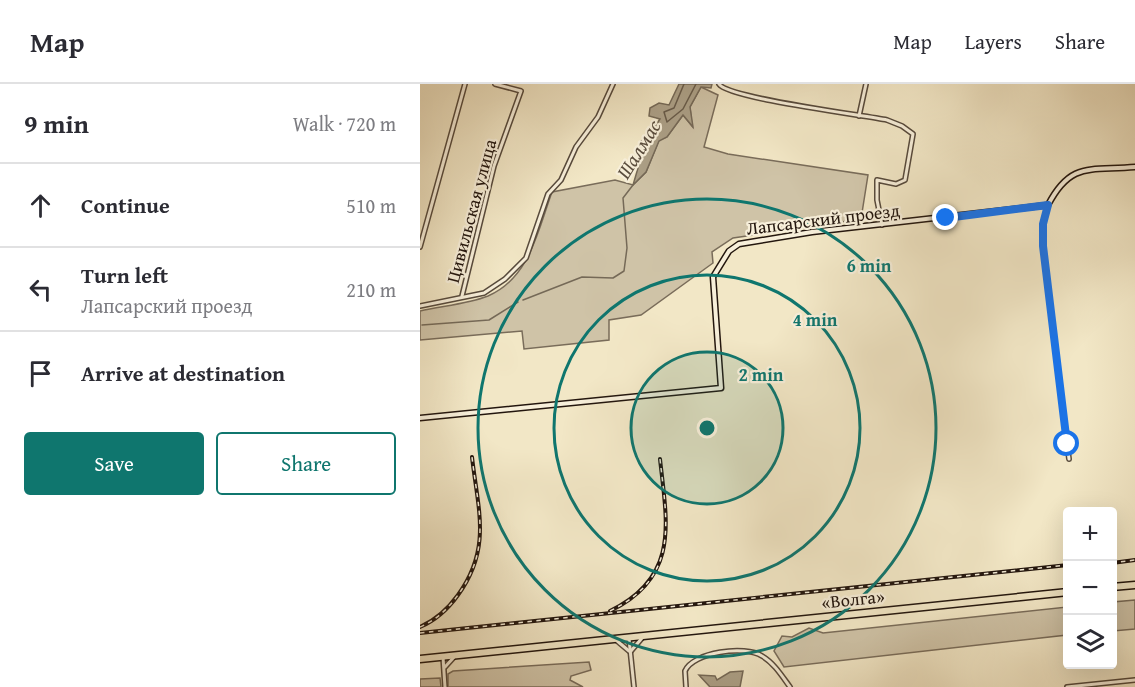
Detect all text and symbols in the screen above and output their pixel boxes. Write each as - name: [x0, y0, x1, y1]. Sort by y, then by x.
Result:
- text: Map: [30, 21, 84, 62]
- text: Map: [893, 26, 932, 57]
- text: Layers: [965, 26, 1022, 57]
- text: Share: [1055, 26, 1105, 57]
- text: 9 min: [24, 104, 89, 143]
- text: Walk · 720 m: [293, 109, 396, 138]
- water label: Шалмас: [609, 113, 668, 184]
- street label: Цивильская улица: [439, 136, 503, 286]
- icon: ahead: [24, 189, 57, 222]
- text: Continue: [81, 189, 170, 221]
- text: 510 m: [346, 191, 396, 220]
- street label: Лапсарский проезд: [745, 196, 901, 242]
- route end: [932, 204, 958, 230]
- text: 6 min: [847, 252, 892, 279]
- text: Turn left: [81, 259, 168, 291]
- icon: left: [24, 273, 57, 306]
- text: 210 m: [346, 275, 396, 304]
- text: Лапсарский проезд: [81, 291, 252, 320]
- text: 4 min: [793, 306, 838, 333]
- icon: arrive: [24, 357, 57, 390]
- text: Arrive at destination: [81, 357, 285, 389]
- text: 2 min: [739, 361, 784, 388]
- centre of rings: [697, 418, 717, 438]
- route start: [1053, 430, 1079, 456]
- button: Save: [24, 432, 204, 495]
- button: Share: [216, 432, 396, 495]
- map controls: [1063, 507, 1117, 669]
- button: +: [1063, 507, 1117, 561]
- button: −: [1063, 561, 1117, 615]
- street label: «Волга»: [820, 582, 886, 616]
- button: layers: [1063, 615, 1117, 669]

